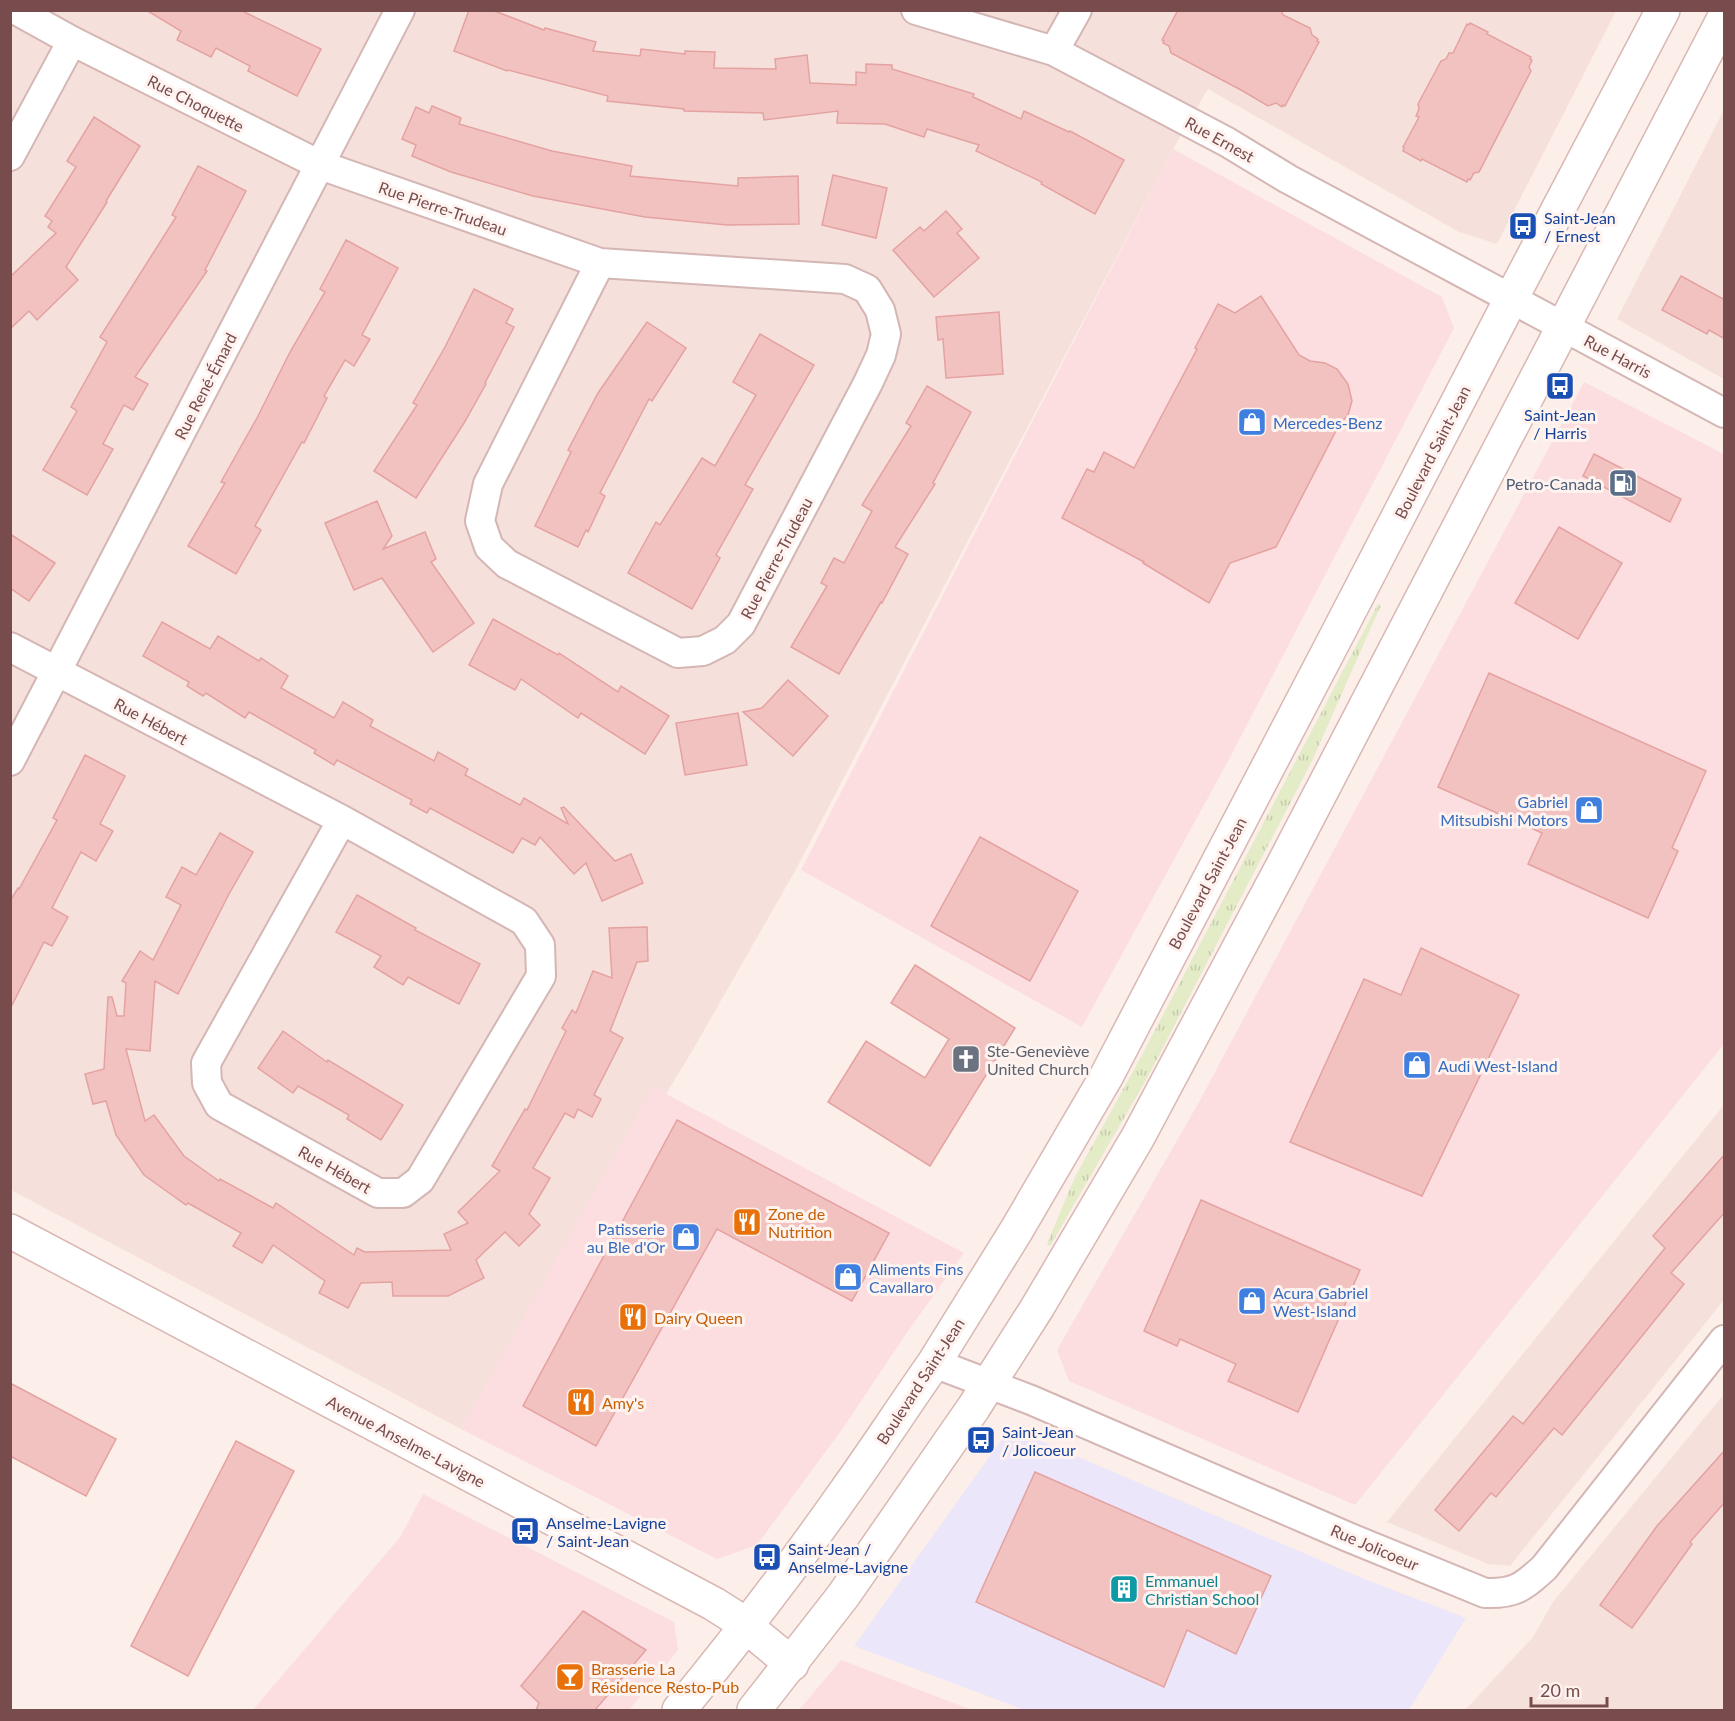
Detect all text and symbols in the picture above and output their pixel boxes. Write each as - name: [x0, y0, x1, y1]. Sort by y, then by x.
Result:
- street label: Rue Choquette: [145, 71, 247, 135]
- street label: Rue Ernest: [1182, 112, 1258, 166]
- street label: Rue Pierre-Trudeau: [376, 177, 510, 239]
- place label: Saint-Jean / Ernest: [1544, 208, 1616, 245]
- bus stop icon: Saint-Jean / Ernest: [1507, 210, 1539, 242]
- street label: Rue René-Émard: [170, 330, 240, 442]
- street label: Rue Harris: [1581, 330, 1655, 382]
- bus stop icon: Saint-Jean / Harris: [1544, 370, 1576, 402]
- street label: Boulevard Saint-Jean: [1390, 382, 1474, 522]
- place label: Saint-Jean / Harris: [1524, 405, 1596, 442]
- shop icon: Mercedes-Benz: [1236, 406, 1268, 438]
- place label: Mercedes-Benz: [1273, 413, 1383, 432]
- fuel station icon: Petro-Canada: [1607, 467, 1639, 499]
- place label: Petro-Canada: [1506, 474, 1602, 493]
- street label: Rue Pierre-Trudeau: [736, 494, 816, 622]
- street label: Rue Hébert: [111, 694, 191, 748]
- place label: Gabriel Mitsubishi Motors: [1440, 792, 1568, 829]
- shop icon: Gabriel Mitsubishi Motors: [1573, 794, 1605, 826]
- street label: Boulevard Saint-Jean: [1164, 814, 1250, 952]
- place label: Ste-Geneviève United Church: [987, 1041, 1090, 1078]
- church icon: Ste-Geneviève United Church: [950, 1043, 982, 1075]
- shop icon: Audi West-Island: [1401, 1049, 1433, 1081]
- place label: Audi West-Island: [1438, 1056, 1558, 1075]
- street label: Rue Hébert: [295, 1141, 375, 1197]
- place label: Zone de Nutrition: [768, 1204, 832, 1241]
- restaurant icon: Zone de Nutrition: [731, 1206, 763, 1238]
- place label: Patisserie au Ble d'Or: [587, 1219, 665, 1256]
- shop icon: Patisserie au Ble d'Or: [670, 1221, 702, 1253]
- place label: Aliments Fins Cavallaro: [869, 1259, 963, 1296]
- shop icon: Aliments Fins Cavallaro: [832, 1261, 864, 1293]
- place label: Acura Gabriel West-Island: [1273, 1283, 1368, 1320]
- shop icon: Acura Gabriel West-Island: [1236, 1285, 1268, 1317]
- restaurant icon: Dairy Queen: [617, 1301, 649, 1333]
- place label: Dairy Queen: [654, 1308, 743, 1327]
- street label: Boulevard Saint-Jean: [872, 1314, 968, 1448]
- restaurant icon: Amy's: [565, 1386, 597, 1418]
- street label: Avenue Anselme-Lavigne: [324, 1391, 488, 1491]
- place label: Amy's: [602, 1393, 644, 1412]
- place label: Saint-Jean / Jolicoeur: [1002, 1422, 1076, 1459]
- bus stop icon: Saint-Jean / Jolicoeur: [965, 1424, 997, 1456]
- place label: Anselme-Lavigne / Saint-Jean: [546, 1513, 666, 1550]
- bus stop icon: Anselme-Lavigne / Saint-Jean: [509, 1515, 541, 1547]
- street label: Rue Jolicoeur: [1328, 1520, 1422, 1574]
- place label: Saint-Jean / Anselme-Lavigne: [788, 1539, 908, 1576]
- bus stop icon: Saint-Jean / Anselme-Lavigne: [751, 1541, 783, 1573]
- place label: Emmanuel Christian School: [1145, 1571, 1259, 1608]
- building icon: Emmanuel Christian School: [1108, 1573, 1140, 1605]
- place label: Brasserie La Résidence Resto-Pub: [591, 1659, 739, 1696]
- bar icon: Brasserie La Résidence Resto-Pub: [554, 1661, 586, 1693]
- scale bar: [1531, 1670, 1608, 1708]
- text: 20 m: [1540, 1679, 1580, 1701]

